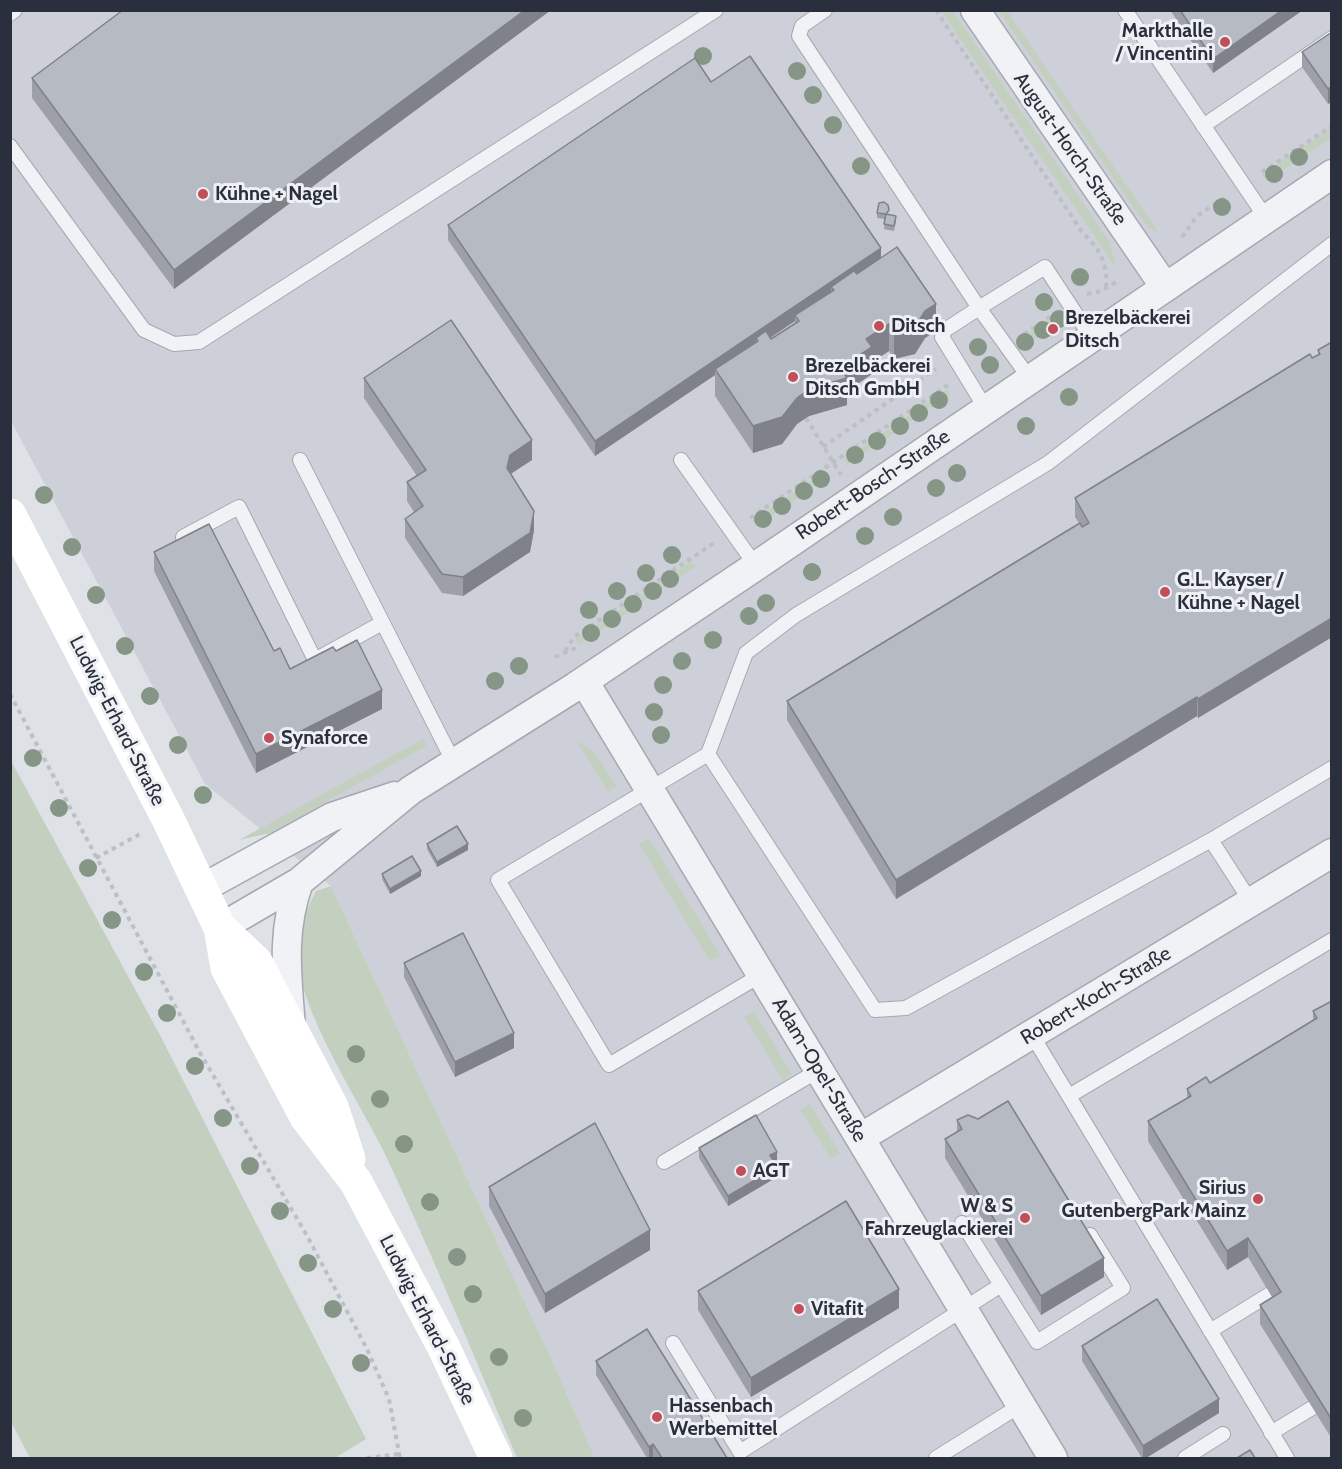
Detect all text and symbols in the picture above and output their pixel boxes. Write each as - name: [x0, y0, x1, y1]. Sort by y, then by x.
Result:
- place label: Markthalle / Vincentini: [1115, 19, 1213, 66]
- marker: Markthalle / Vincentini: [1218, 35, 1232, 49]
- street label: August-Horch-Straße: [1008, 68, 1132, 230]
- place label: Kühne + Nagel: [215, 182, 338, 206]
- marker: Kühne + Nagel: [196, 187, 210, 201]
- place label: Brezelbäckerei Ditsch: [1065, 306, 1191, 353]
- place label: Ditsch: [891, 314, 945, 338]
- marker: Ditsch: [872, 319, 886, 333]
- marker: Brezelbäckerei Ditsch: [1046, 322, 1060, 336]
- place label: Brezelbäckerei Ditsch GmbH: [805, 354, 931, 401]
- marker: Brezelbäckerei Ditsch GmbH: [786, 370, 800, 384]
- street label: Robert-Bosch-Straße: [791, 425, 955, 545]
- place label: G.L. Kayser / Kühne + Nagel: [1177, 568, 1300, 615]
- marker: G.L. Kayser / Kühne + Nagel: [1158, 585, 1172, 599]
- street label: Ludwig-Erhard-Straße: [64, 632, 170, 810]
- place label: Synaforce: [281, 726, 368, 750]
- marker: Synaforce: [262, 731, 276, 745]
- street label: Robert-Koch-Straße: [1017, 942, 1175, 1050]
- street label: Adam-Opel-Straße: [766, 994, 872, 1146]
- place label: AGT: [753, 1159, 790, 1183]
- marker: AGT: [734, 1164, 748, 1178]
- place label: Sirius GutenbergPark Mainz: [1061, 1176, 1246, 1223]
- marker: Sirius GutenbergPark Mainz: [1251, 1192, 1265, 1206]
- place label: W & S Fahrzeuglackierei: [864, 1194, 1013, 1241]
- marker: W & S Fahrzeuglackierei: [1018, 1211, 1032, 1225]
- street label: Ludwig-Erhard-Straße: [374, 1231, 480, 1409]
- place label: Vitafit: [811, 1297, 864, 1321]
- marker: Vitafit: [792, 1302, 806, 1316]
- place label: Hassenbach Werbemittel: [669, 1394, 778, 1441]
- marker: Hassenbach Werbemittel: [650, 1410, 664, 1424]

